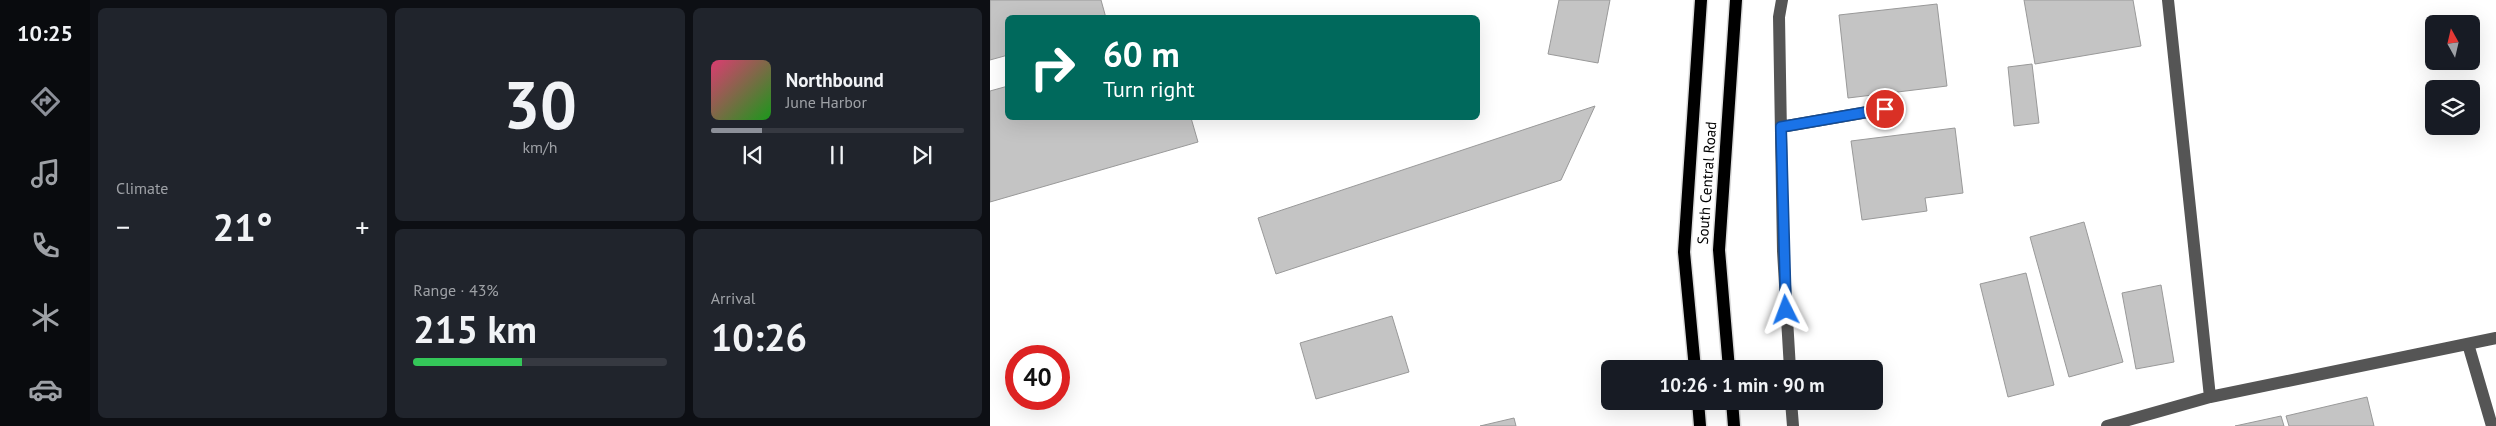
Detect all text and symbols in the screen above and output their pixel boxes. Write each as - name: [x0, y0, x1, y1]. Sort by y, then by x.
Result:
- north arrow: [2425, 15, 2480, 70]
- map controls: [2425, 15, 2480, 135]
- text: 10:25: [17, 19, 73, 47]
- text: 60 m: [1103, 31, 1180, 77]
- icon: right: [1020, 35, 1085, 100]
- text: 30: [503, 62, 577, 146]
- text: Northbound: [786, 68, 884, 92]
- text: Turn right: [1103, 75, 1195, 103]
- button: layers: [2425, 80, 2480, 135]
- icon: directions: [28, 84, 63, 119]
- pin: [1864, 88, 1906, 130]
- text: June Harbor: [786, 92, 867, 112]
- icon: arrive: [1871, 95, 1899, 123]
- street label: South Central Road: [1693, 121, 1720, 245]
- text: km/h: [522, 137, 558, 157]
- icon: previous: [739, 141, 767, 169]
- icon: pause: [823, 141, 851, 169]
- icon: next: [908, 141, 936, 169]
- icon: music: [28, 156, 63, 191]
- text: Climate: [116, 178, 168, 198]
- text: 21°: [213, 202, 273, 251]
- text: −: [116, 208, 130, 245]
- text: +: [355, 208, 369, 245]
- icon: phone: [28, 228, 63, 263]
- text: Range · 43%: [413, 280, 499, 300]
- position arrow: [1759, 283, 1811, 335]
- text: Arrival: [711, 288, 756, 308]
- icon: climate: [28, 300, 63, 335]
- text: 215 km: [413, 304, 537, 353]
- text: 10:26: [711, 312, 807, 361]
- speed limit sign: 40: [1005, 345, 1070, 410]
- icon: car: [28, 372, 63, 407]
- text: 10:26 · 1 min · 90 m: [1659, 373, 1825, 397]

